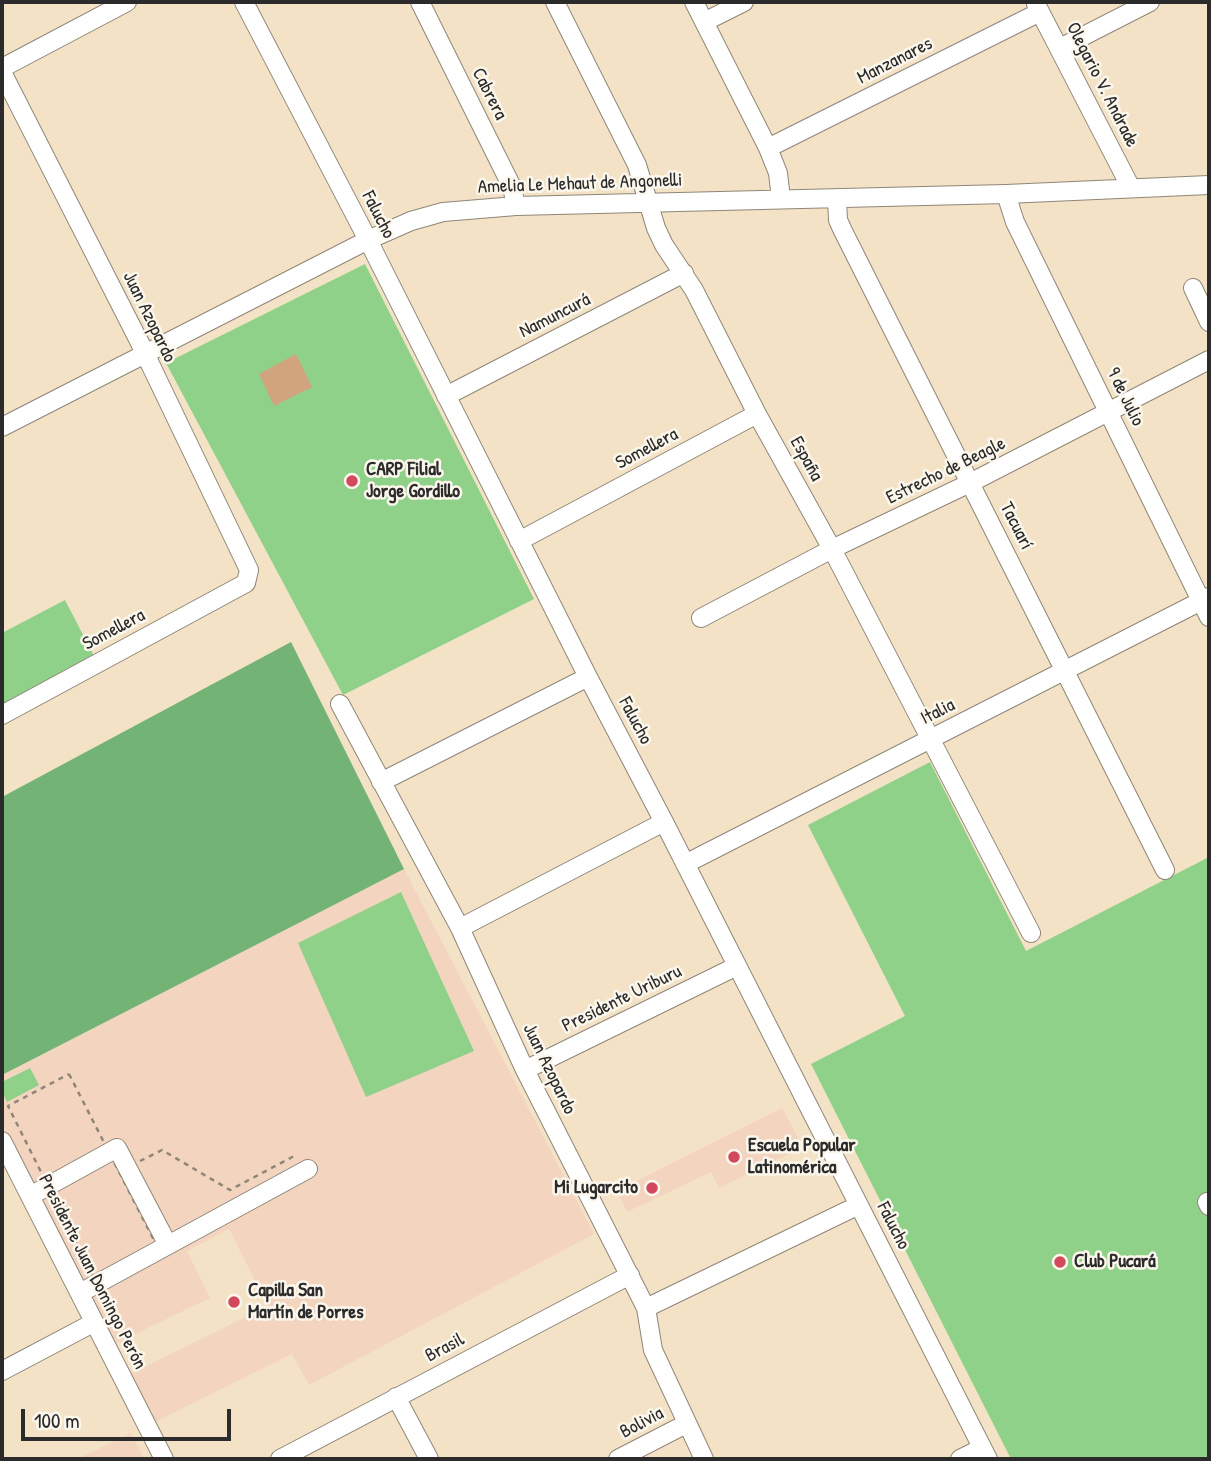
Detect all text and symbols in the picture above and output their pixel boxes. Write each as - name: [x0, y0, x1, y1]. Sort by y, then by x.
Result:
- street label: Olegario V. Andrade: [1061, 19, 1143, 151]
- street label: Manzanares: [854, 32, 936, 90]
- street label: Cabrera: [466, 64, 512, 124]
- street label: Amelia Le Mehaut de Angonelli: [477, 169, 683, 199]
- street label: Falucho: [356, 187, 400, 243]
- street label: Juan Azopardo: [117, 268, 181, 366]
- street label: Namuncurá: [516, 289, 594, 343]
- street label: 9 de Julio: [1101, 364, 1149, 430]
- street label: Somellera: [612, 423, 682, 475]
- street label: Estrecho de Beagle: [883, 432, 1009, 510]
- street label: España: [785, 433, 827, 485]
- place label: CARP Filial Jorge Gordillo: [366, 459, 460, 503]
- marker: CARP Filial Jorge Gordillo: [344, 473, 360, 489]
- street label: Tacuarí: [994, 498, 1038, 554]
- street label: Somellera: [79, 604, 149, 656]
- street label: Falucho: [613, 693, 657, 749]
- street label: Italia: [917, 694, 959, 730]
- street label: Presidente Uriburu: [559, 960, 685, 1038]
- street label: Juan Azopardo: [517, 1020, 581, 1118]
- place label: Escuela Popular Latinomérica: [748, 1135, 855, 1179]
- marker: Escuela Popular Latinomérica: [726, 1149, 742, 1165]
- street label: Presidente Juan Domingo Perón: [33, 1171, 151, 1373]
- place label: Mi Lugarcito: [554, 1177, 638, 1199]
- marker: Mi Lugarcito: [644, 1180, 660, 1196]
- street label: Falucho: [871, 1198, 915, 1254]
- place label: Club Pucará: [1074, 1251, 1156, 1273]
- marker: Club Pucará: [1052, 1254, 1068, 1270]
- place label: Capilla San Martín de Porres: [248, 1280, 363, 1324]
- marker: Capilla San Martín de Porres: [226, 1294, 242, 1310]
- street label: Brasil: [422, 1328, 468, 1368]
- scale bar: [24, 1394, 234, 1438]
- street label: Bolivia: [616, 1402, 668, 1444]
- text: 100 m: [34, 1406, 80, 1435]

